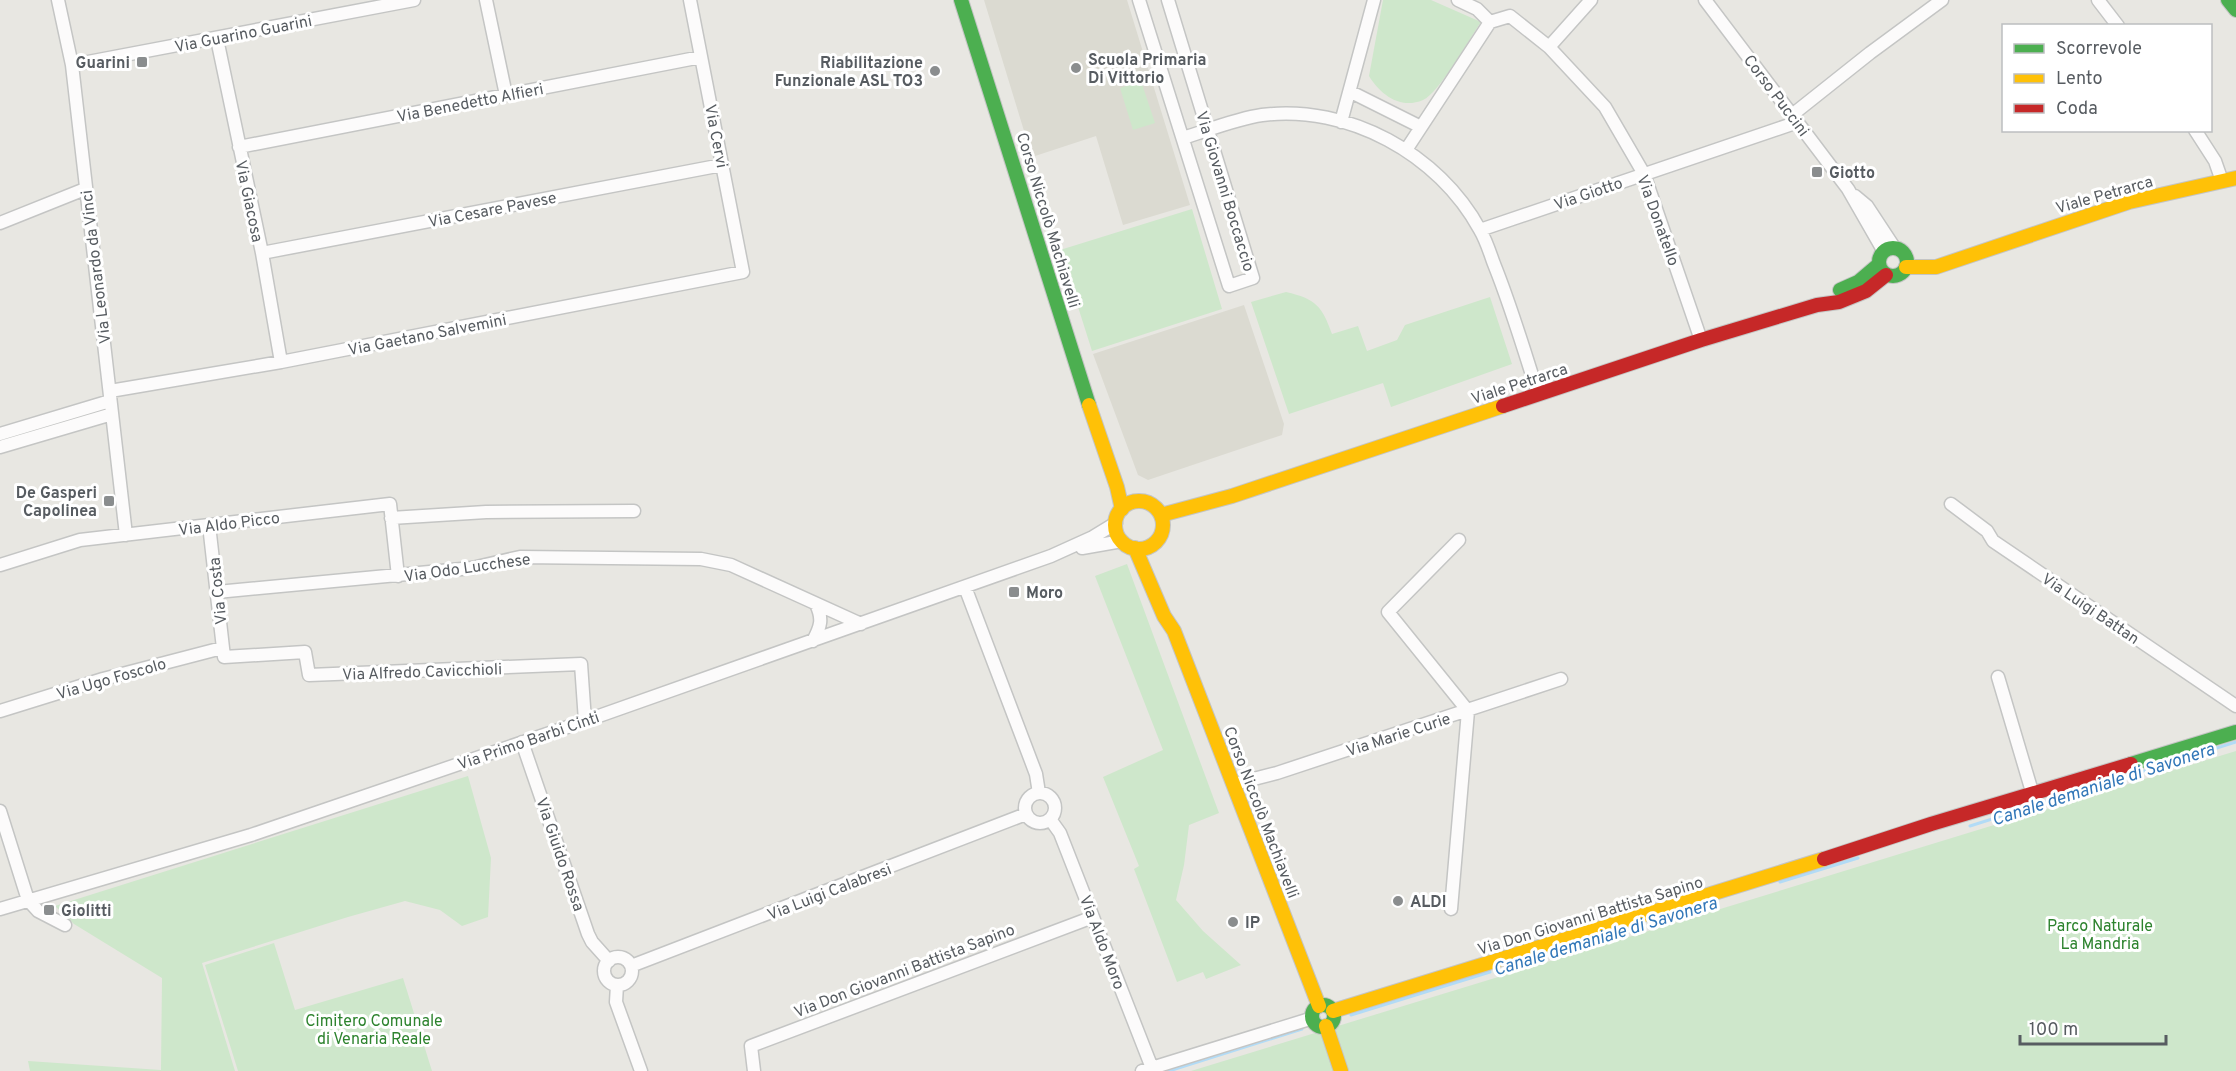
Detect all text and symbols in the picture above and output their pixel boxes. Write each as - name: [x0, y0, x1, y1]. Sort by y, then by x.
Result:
- street label: Via Guarino Guarini: [173, 12, 314, 58]
- legend: [2002, 24, 2212, 132]
- text: Scorrevole: [2056, 38, 2142, 61]
- place label: Scuola Primaria Di Vittorio: [1088, 51, 1206, 89]
- street label: Corso Puccini: [1738, 51, 1813, 141]
- place label: Guarini: [75, 54, 130, 74]
- place label: Riabilitazione Funzionale ASL TO3: [775, 54, 923, 92]
- marker: Guarini: [135, 55, 149, 69]
- marker: Scuola Primaria Di Vittorio: [1069, 61, 1083, 75]
- marker: Riabilitazione Funzionale ASL TO3: [928, 64, 942, 78]
- text: Lento: [2056, 68, 2102, 91]
- street label: Via Benedetto Alfieri: [395, 80, 545, 128]
- text: Coda: [2056, 98, 2098, 121]
- street label: Via Cervi: [699, 103, 731, 170]
- street label: Via Giovanni Boccaccio: [1190, 109, 1258, 274]
- street label: Corso Niccolò Machiavelli: [1011, 130, 1083, 311]
- street label: Via Giacosa: [230, 159, 266, 244]
- place label: Giotto: [1829, 164, 1875, 184]
- marker: Giotto: [1810, 165, 1824, 179]
- street label: Via Donatello: [1631, 172, 1683, 269]
- street label: Viale Petrarca: [2054, 173, 2155, 219]
- street label: Via Giotto: [1552, 174, 1626, 216]
- street label: Via Leonardo da Vinci: [78, 189, 116, 345]
- street label: Via Cesare Pavese: [426, 189, 558, 233]
- street label: Via Gaetano Salvemini: [346, 311, 508, 361]
- street label: Viale Petrarca: [1469, 360, 1570, 410]
- place label: De Gasperi Capolinea: [16, 484, 97, 522]
- marker: De Gasperi Capolinea: [102, 494, 116, 508]
- street label: Via Aldo Picco: [177, 509, 281, 541]
- street label: Via Odo Lucchese: [403, 550, 532, 588]
- street label: Via Costa: [206, 556, 232, 625]
- street label: Via Luigi Battan: [2037, 570, 2143, 650]
- place label: Moro: [1026, 584, 1063, 604]
- marker: Moro: [1007, 585, 1021, 599]
- street label: Via Ugo Foscolo: [54, 655, 169, 705]
- street label: Via Alfredo Cavicchioli: [342, 660, 502, 686]
- street label: Via Primo Barbi Cinti: [455, 708, 602, 776]
- street label: Via Marie Curie: [1344, 710, 1453, 762]
- street label: Corso Niccolò Machiavelli: [1218, 724, 1302, 901]
- water label: Canale demaniale di Savonera: [1989, 738, 2218, 832]
- street label: Via Giuido Rossa: [530, 795, 588, 914]
- street label: Via Luigi Calabresi: [765, 860, 895, 926]
- street label: Via Don Giovanni Battista Sapino: [1475, 873, 1706, 961]
- water label: Canale demaniale di Savonera: [1491, 892, 1721, 982]
- street label: Via Aldo Moro: [1074, 893, 1128, 993]
- place label: ALDI: [1410, 893, 1446, 913]
- marker: ALDI: [1391, 894, 1405, 908]
- place label: Giolitti: [61, 902, 112, 922]
- marker: Giolitti: [42, 903, 56, 917]
- place label: IP: [1245, 914, 1260, 934]
- marker: IP: [1226, 915, 1240, 929]
- park label: Parco Naturale La Mandria: [2047, 917, 2153, 955]
- street label: Via Don Giovanni Battista Sapino: [792, 920, 1018, 1023]
- scale bar: [2020, 1008, 2166, 1046]
- park label: Cimitero Comunale di Venaria Reale: [305, 1012, 443, 1050]
- text: 100 m: [2029, 1019, 2078, 1042]

